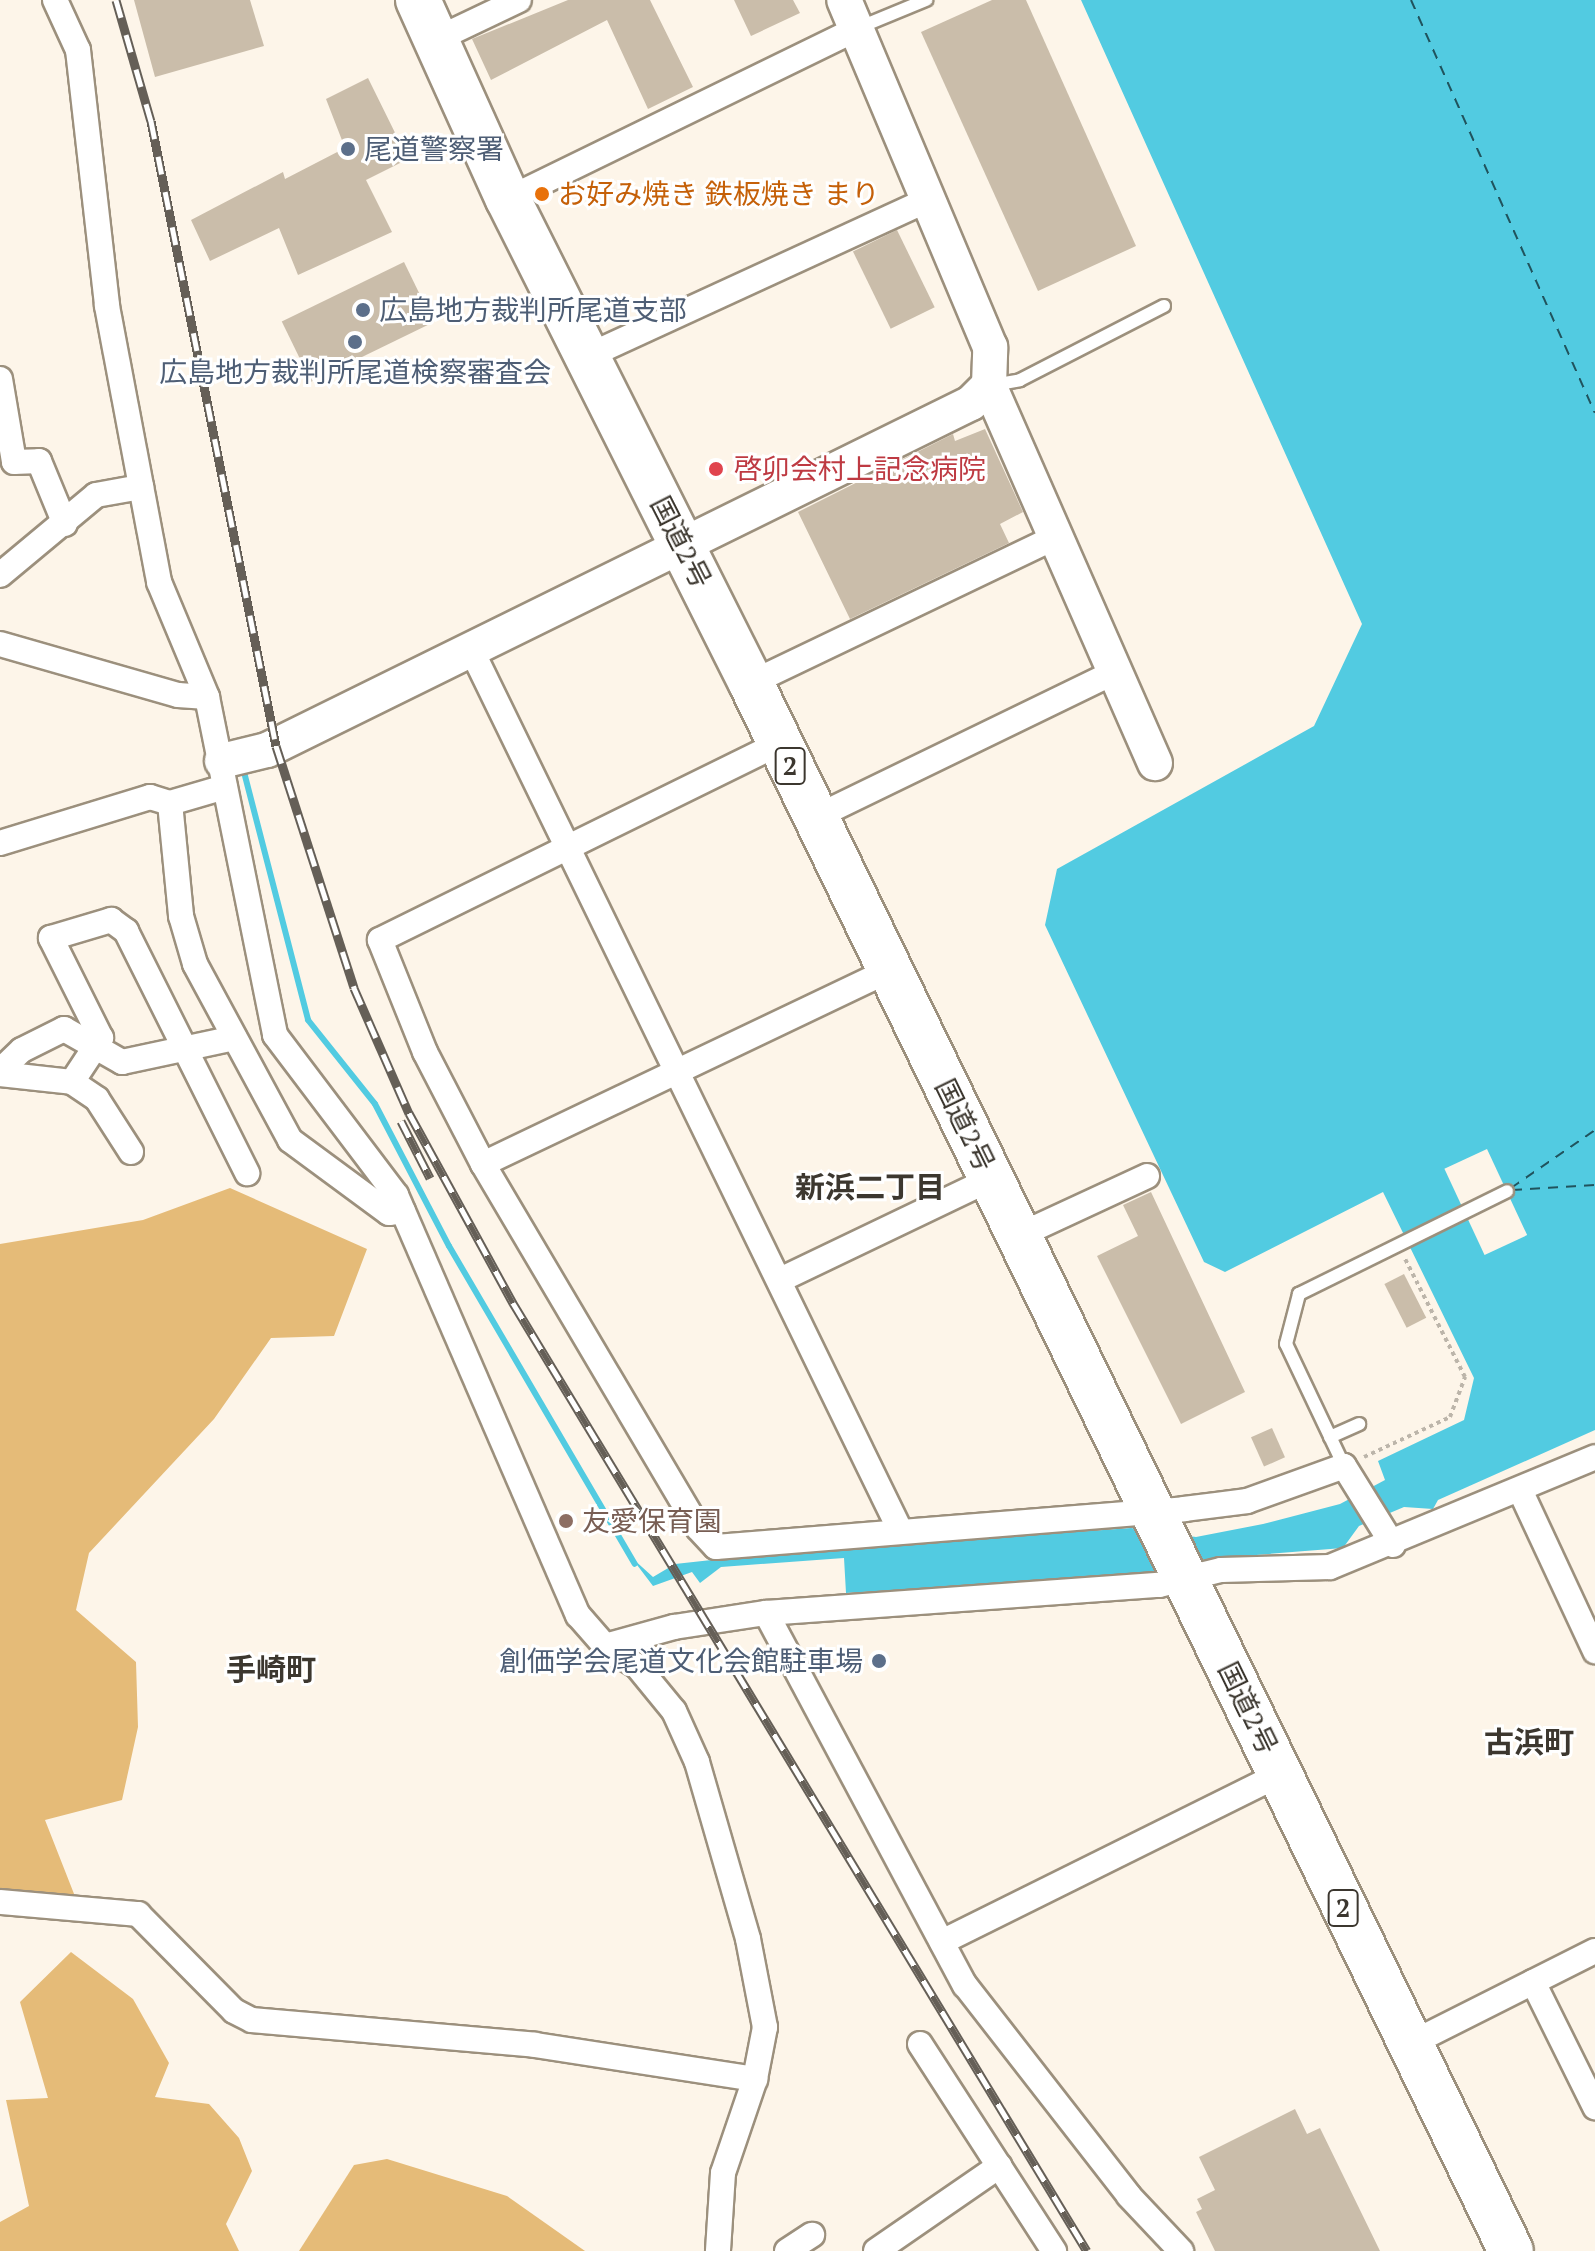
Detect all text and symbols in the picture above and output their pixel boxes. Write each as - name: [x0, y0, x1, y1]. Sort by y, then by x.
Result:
- place label: 尾道警察署: [364, 132, 504, 166]
- marker: 尾道警察署: [339, 140, 357, 158]
- place label: お好み焼き 鉄板焼き まり: [558, 177, 880, 211]
- marker: お好み焼き 鉄板焼き まり: [533, 185, 551, 203]
- place label: 広島地方裁判所尾道支部: [379, 293, 687, 327]
- marker: 広島地方裁判所尾道支部: [354, 301, 372, 319]
- marker: 広島地方裁判所尾道検察審査会: [346, 333, 364, 351]
- place label: 広島地方裁判所尾道検察審査会: [159, 355, 551, 389]
- place label: 啓卯会村上記念病院: [734, 452, 986, 486]
- marker: 啓卯会村上記念病院: [705, 458, 727, 480]
- street label: 国道2号: [644, 490, 718, 594]
- road number: 2: [774, 744, 806, 788]
- street label: 国道2号: [928, 1073, 1002, 1177]
- district label: 新浜二丁目: [795, 1169, 945, 1205]
- place label: 友愛保育園: [582, 1504, 722, 1538]
- marker: 友愛保育園: [557, 1512, 575, 1530]
- place label: 創価学会尾道文化会館駐車場: [499, 1644, 863, 1678]
- district label: 手崎町: [226, 1651, 316, 1687]
- marker: 創価学会尾道文化会館駐車場: [870, 1652, 888, 1670]
- street label: 国道2号: [1211, 1656, 1285, 1760]
- district label: 古浜町: [1484, 1724, 1574, 1760]
- road number: 2: [1327, 1886, 1359, 1930]

